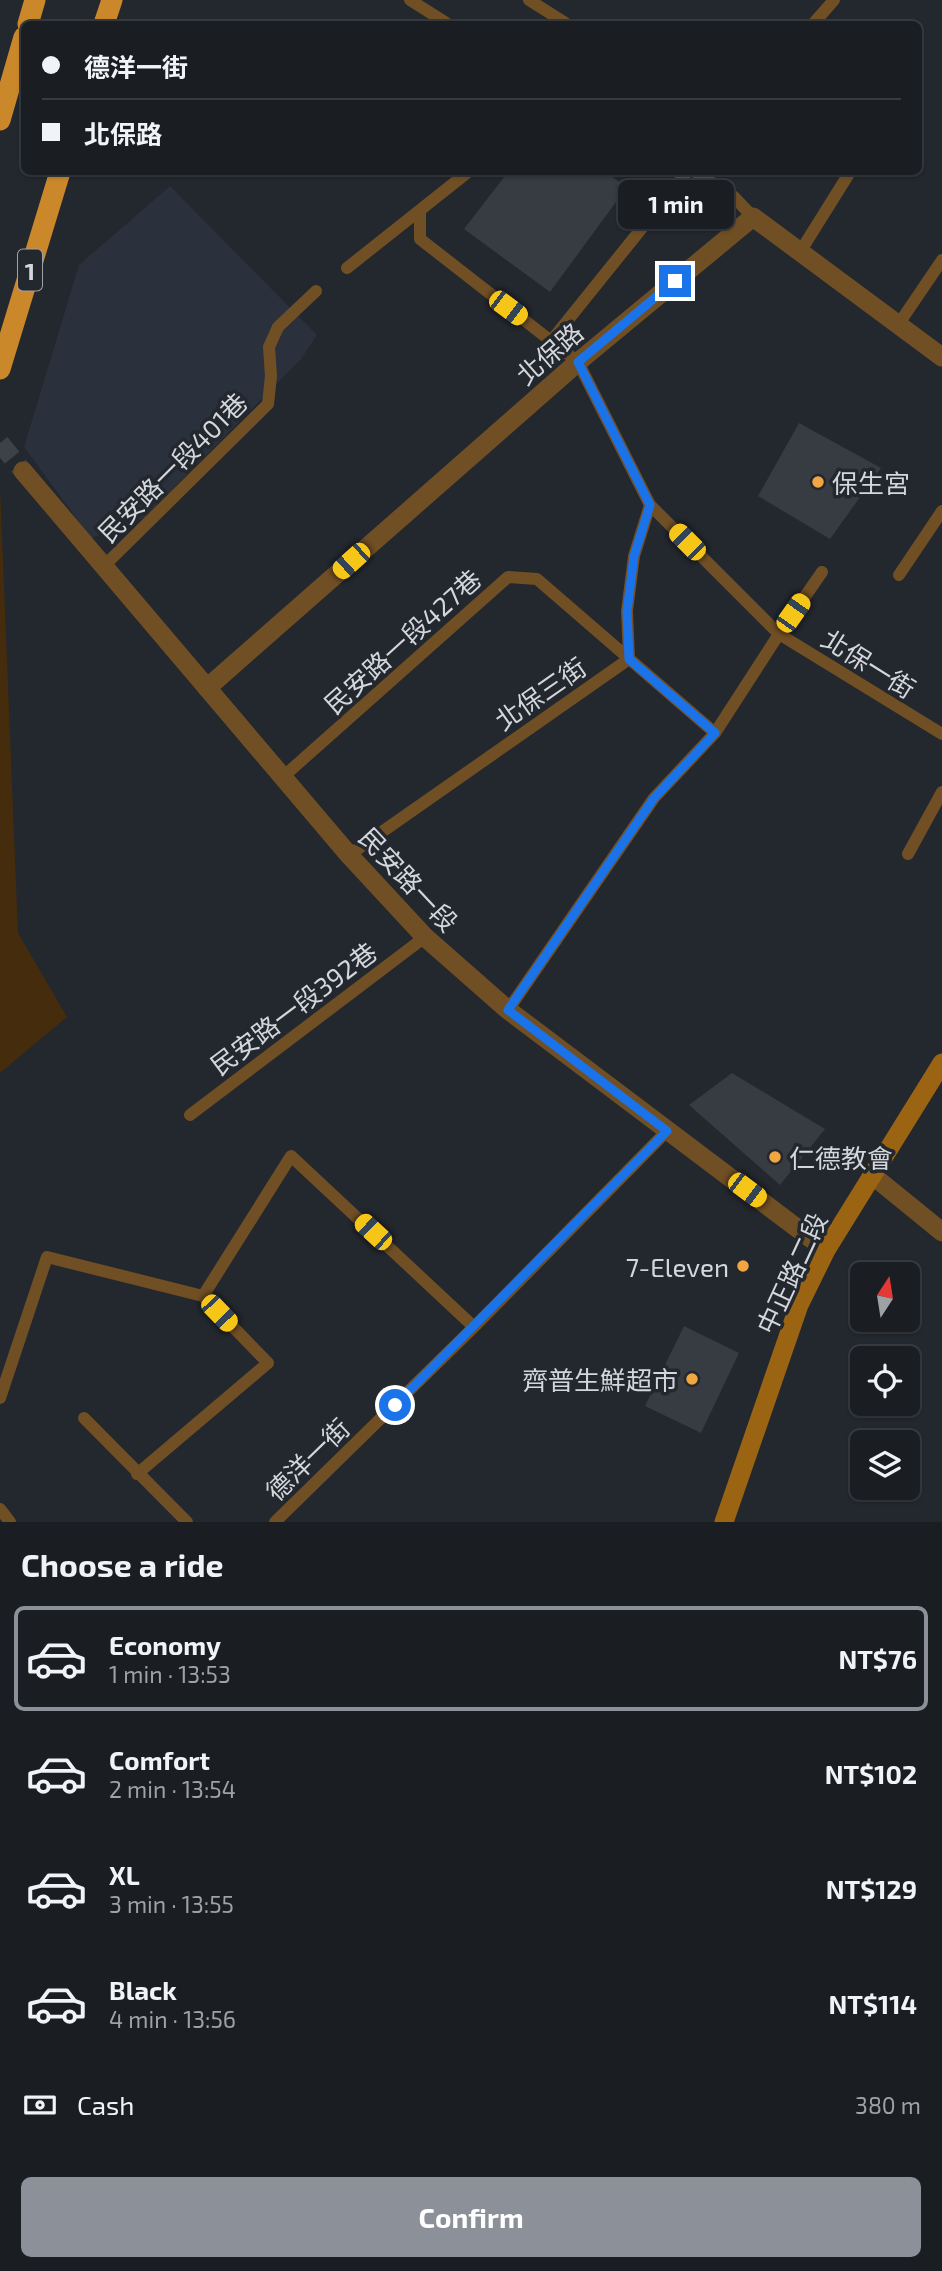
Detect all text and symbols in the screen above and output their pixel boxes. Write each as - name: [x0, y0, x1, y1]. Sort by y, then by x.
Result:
- text: 德洋一街: [84, 51, 188, 82]
- text: 北保路: [84, 118, 162, 149]
- callout: 1 min: [617, 180, 733, 229]
- text: 1 min: [648, 190, 704, 218]
- road number: 1: [18, 249, 42, 290]
- route end: [659, 265, 691, 297]
- car: [485, 287, 532, 329]
- street label: 北保路: [509, 316, 589, 390]
- street label: 民安路一段401巷: [91, 386, 253, 548]
- place label: 保生宮: [832, 467, 910, 498]
- marker: 保生宮: [810, 474, 826, 490]
- car: [665, 520, 710, 564]
- car: [329, 539, 374, 583]
- street label: 民安路一段427巷: [317, 563, 487, 719]
- car: [773, 590, 814, 636]
- street label: 北保一街: [817, 622, 921, 704]
- street label: 北保三街: [489, 650, 591, 736]
- street label: 民安路一段: [353, 821, 465, 937]
- street label: 民安路一段392巷: [204, 935, 382, 1081]
- place label: 仁德教會: [789, 1142, 893, 1173]
- marker: 仁德教會: [767, 1149, 783, 1165]
- car: [724, 1169, 771, 1211]
- street label: 中正路二段: [749, 1208, 833, 1338]
- car: [351, 1210, 396, 1254]
- place label: 7-Eleven: [626, 1251, 729, 1282]
- marker: 7-Eleven: [735, 1258, 751, 1274]
- north arrow: [850, 1262, 920, 1332]
- map controls: [850, 1262, 920, 1500]
- car: [197, 1291, 242, 1335]
- button: locate: [850, 1346, 920, 1416]
- place label: 齊普生鮮超市: [522, 1364, 678, 1395]
- marker: 齊普生鮮超市: [684, 1371, 700, 1387]
- route start: [379, 1389, 411, 1421]
- street label: 德洋一街: [259, 1412, 355, 1506]
- button: layers: [850, 1430, 920, 1500]
- text: Choose a ride: [21, 1545, 224, 1583]
- icon: car: [25, 1627, 88, 1690]
- text: Economy: [109, 1629, 221, 1660]
- text: NT$76: [838, 1643, 917, 1674]
- text: 1 min · 13:53: [109, 1660, 231, 1688]
- icon: car: [25, 1742, 88, 1805]
- text: Comfort: [109, 1744, 210, 1775]
- text: NT$102: [825, 1758, 917, 1789]
- text: 2 min · 13:54: [109, 1775, 236, 1803]
- icon: car: [25, 1857, 88, 1920]
- text: XL: [109, 1859, 140, 1890]
- text: NT$129: [826, 1873, 917, 1904]
- text: 3 min · 13:55: [109, 1890, 234, 1918]
- icon: car: [25, 1972, 88, 2035]
- text: Black: [109, 1974, 177, 2005]
- text: NT$114: [828, 1988, 917, 2019]
- text: 4 min · 13:56: [109, 2005, 236, 2033]
- icon: cash: [21, 2086, 59, 2124]
- text: Cash: [77, 2089, 134, 2120]
- text: 380 m: [855, 2091, 921, 2119]
- button: Confirm: [21, 2177, 921, 2257]

